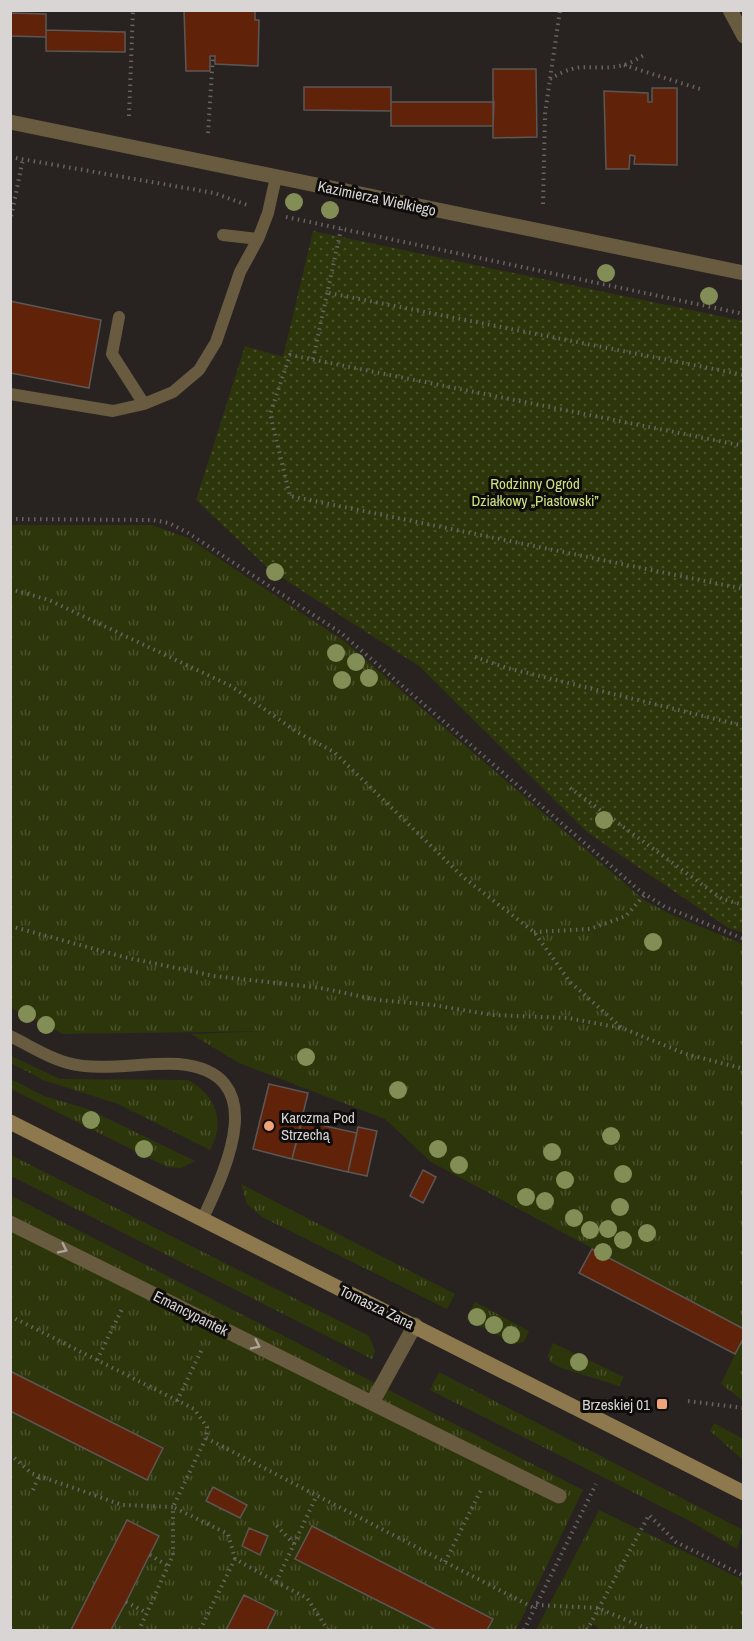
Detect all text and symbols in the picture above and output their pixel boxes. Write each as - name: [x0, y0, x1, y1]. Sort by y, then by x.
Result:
- street label: Kazimierza Wielkiego: [316, 175, 438, 221]
- park label: Rodzinny Ogród Działkowy „Piastowski”: [471, 473, 599, 511]
- place label: Karczma Pod Strzechą: [281, 1107, 355, 1145]
- marker: Karczma Pod Strzechą: [262, 1119, 276, 1133]
- one-way arrow: [57, 1241, 68, 1253]
- street label: Tomasza Zana: [336, 1280, 418, 1334]
- street label: Emancypantek: [150, 1285, 233, 1341]
- one-way arrow: [250, 1338, 261, 1350]
- place label: Brzeskiej 01: [582, 1394, 650, 1415]
- marker: Brzeskiej 01: [655, 1397, 669, 1411]

